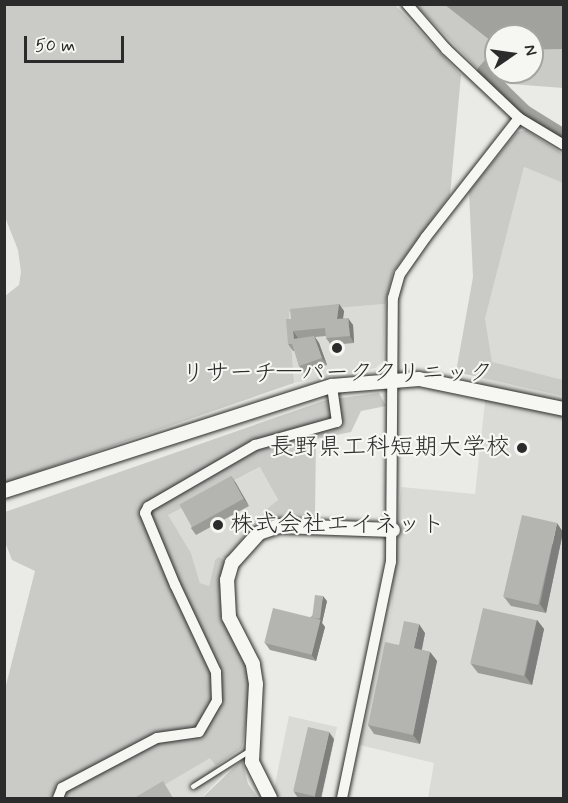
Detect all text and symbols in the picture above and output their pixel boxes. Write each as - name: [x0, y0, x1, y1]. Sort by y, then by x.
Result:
- scale bar: [27, 24, 128, 62]
- north arrow: [484, 24, 544, 84]
- text: 50 m: [35, 34, 75, 58]
- text: N: [519, 43, 542, 58]
- marker: リサーチ―パーククリニック: [328, 339, 346, 357]
- place label: リサーチ―パーククリニック: [181, 360, 493, 388]
- place label: 長野県工科短期大学校: [270, 434, 510, 462]
- marker: 長野県工科短期大学校: [515, 441, 529, 455]
- place label: 株式会社エイネット: [230, 511, 446, 539]
- marker: 株式会社エイネット: [211, 518, 225, 532]

